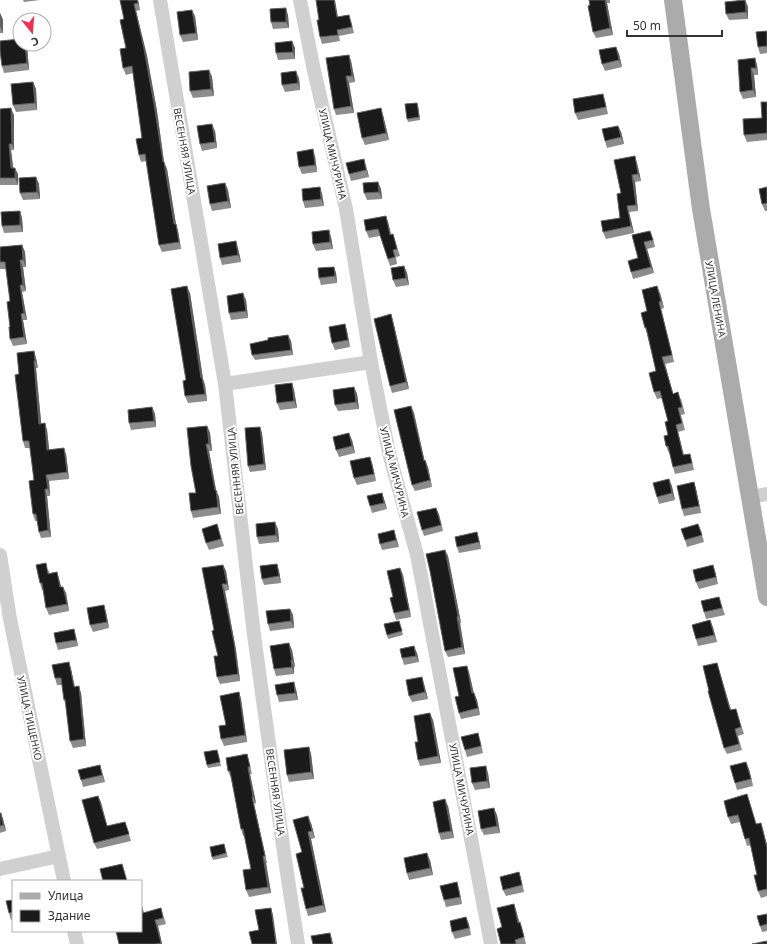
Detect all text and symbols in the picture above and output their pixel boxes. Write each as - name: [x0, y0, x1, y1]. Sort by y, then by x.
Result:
- north arrow: [12, 12, 52, 52]
- scale bar: [627, 12, 722, 38]
- text: 50 m: [633, 17, 661, 34]
- text: С: [29, 34, 41, 50]
- street label: ВЕСЕННЯЯ УЛИЦА: [170, 107, 200, 196]
- street label: УЛИЦА МИЧУРИНА: [316, 107, 350, 202]
- street label: УЛИЦА ЛЕНИНА: [702, 260, 730, 339]
- street label: УЛИЦА МИЧУРИНА: [377, 425, 413, 519]
- street label: ВЕСЕННЯЯ УЛИЦА: [223, 426, 247, 515]
- street label: УЛИЦА ТИЩЕНКО: [14, 674, 46, 762]
- street label: УЛИЦА МИЧУРИНА: [446, 742, 478, 837]
- street label: ВЕСЕННЯЯ УЛИЦА: [263, 748, 289, 837]
- legend: [12, 880, 142, 932]
- text: Улица: [48, 887, 83, 904]
- text: Здание: [48, 907, 91, 924]

